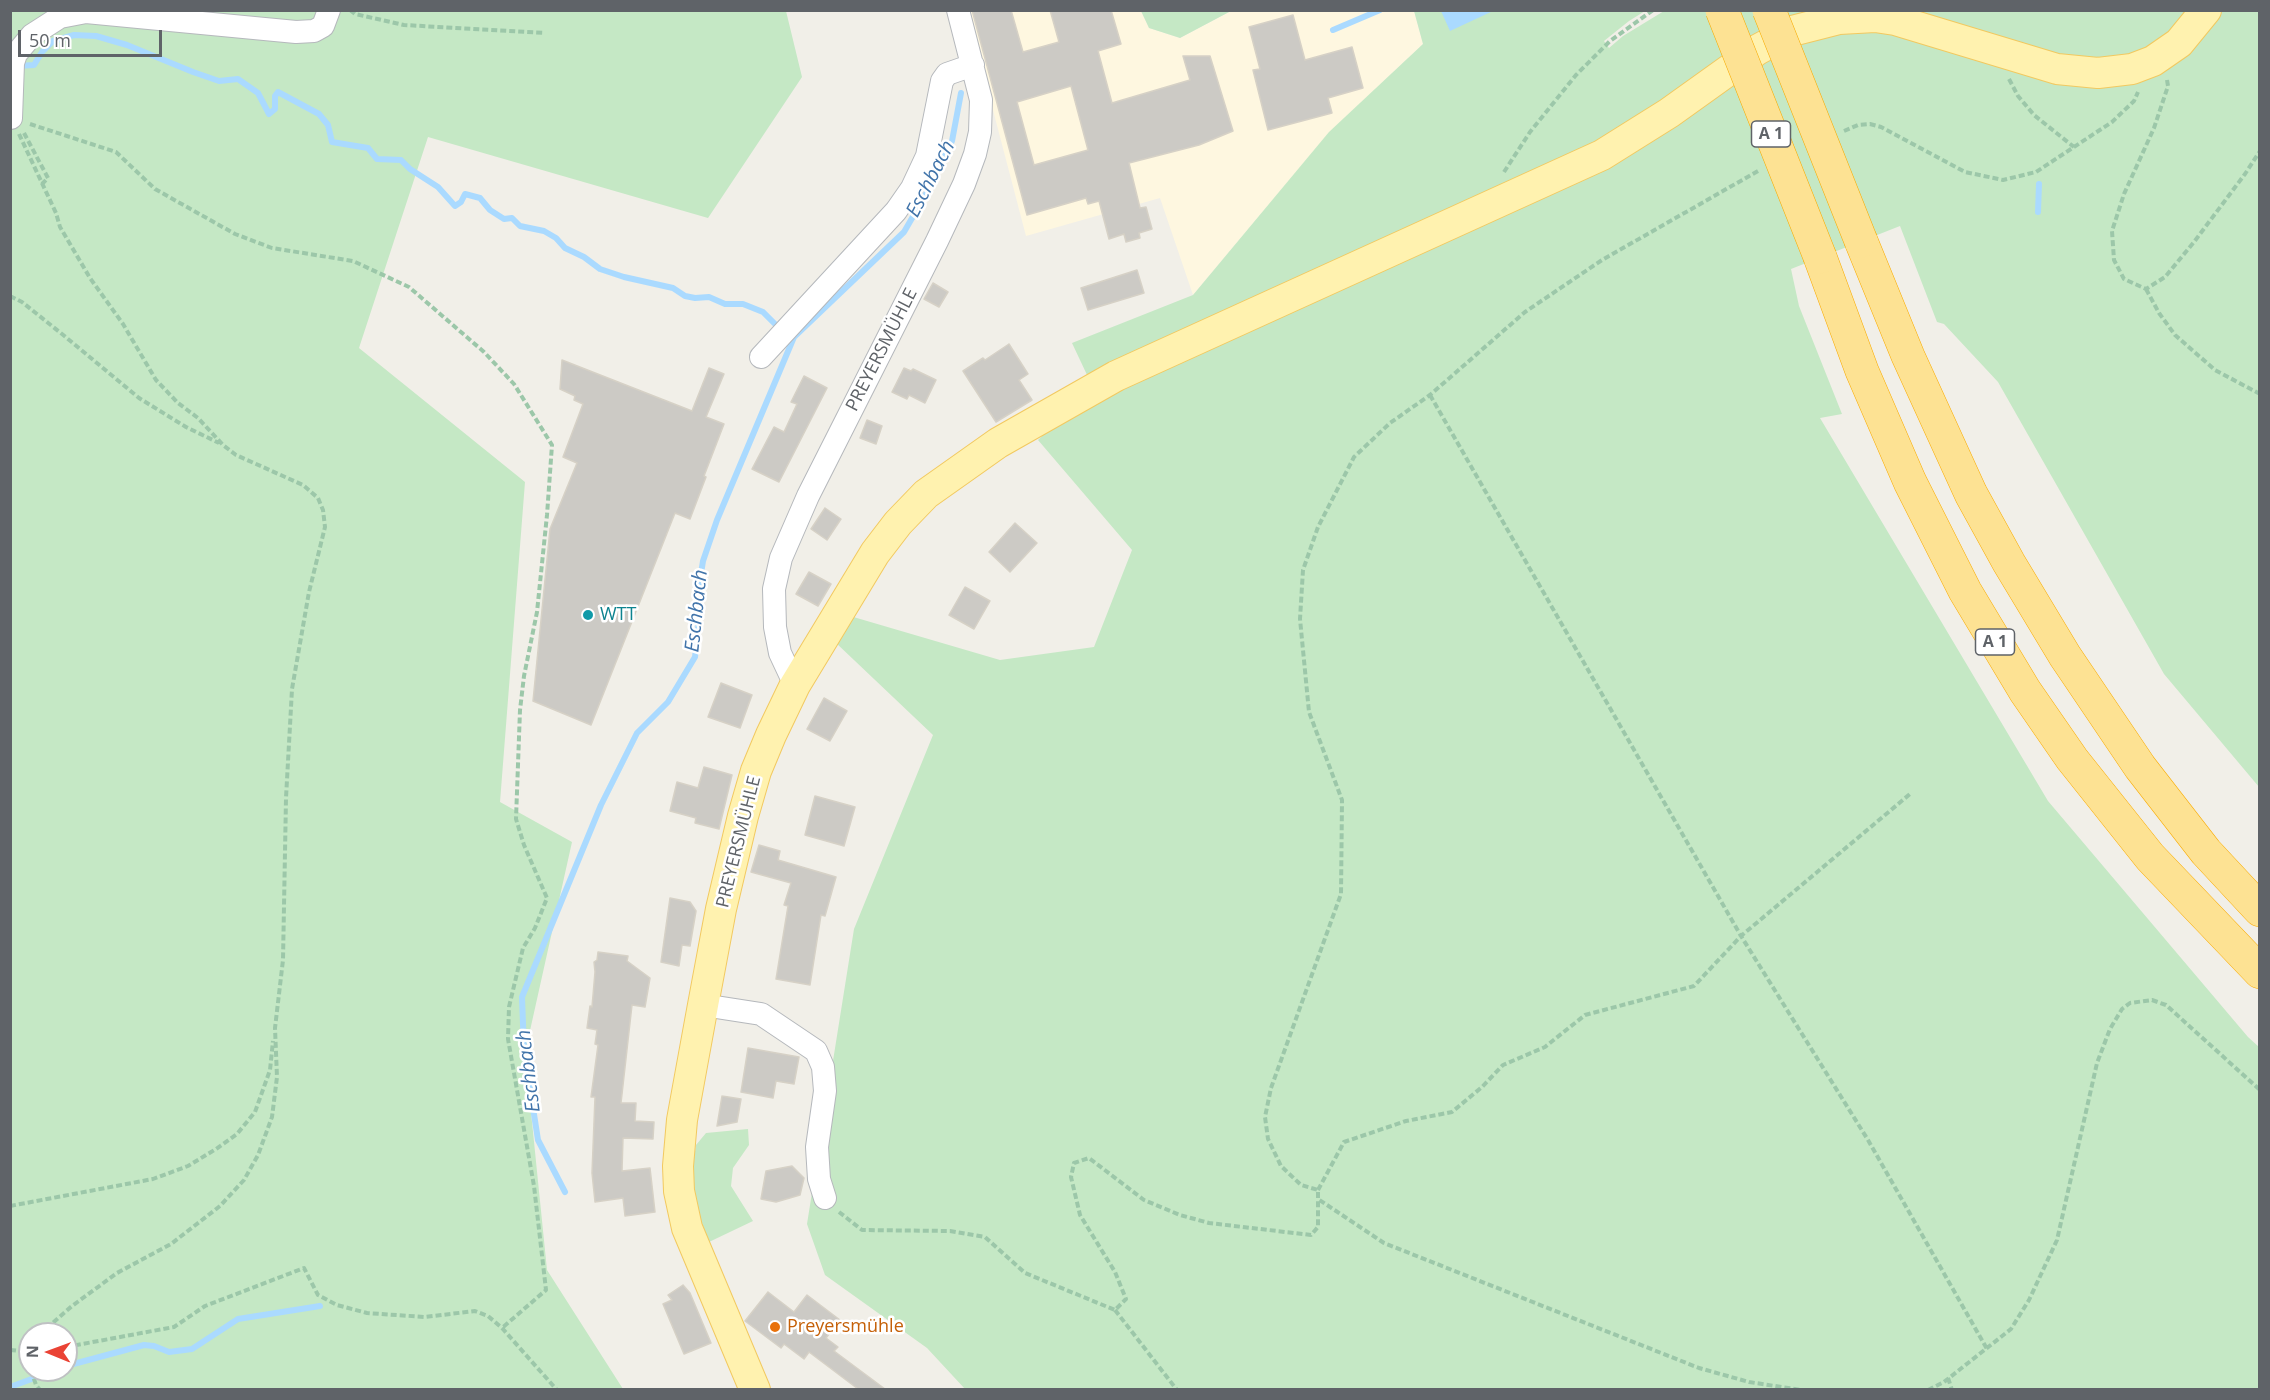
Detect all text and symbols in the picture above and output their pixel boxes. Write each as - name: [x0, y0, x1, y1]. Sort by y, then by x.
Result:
- scale bar: [21, 18, 165, 56]
- text: 50 m: [29, 28, 71, 52]
- road number: A 1: [1752, 121, 1790, 147]
- water label: Eschbach: [901, 137, 961, 221]
- street label: PREYERSMÜHLE: [842, 285, 922, 415]
- water label: Eschbach: [681, 568, 713, 654]
- place label: WTT: [600, 604, 636, 626]
- marker: WTT: [581, 608, 595, 622]
- road number: A 1: [1976, 629, 2014, 655]
- street label: PREYERSMÜHLE: [712, 774, 766, 910]
- water label: Eschbach: [512, 1028, 546, 1114]
- place label: Preyersmühle: [787, 1316, 904, 1338]
- marker: Preyersmühle: [768, 1320, 782, 1334]
- north arrow: [18, 1322, 78, 1382]
- text: N: [21, 1345, 43, 1358]

